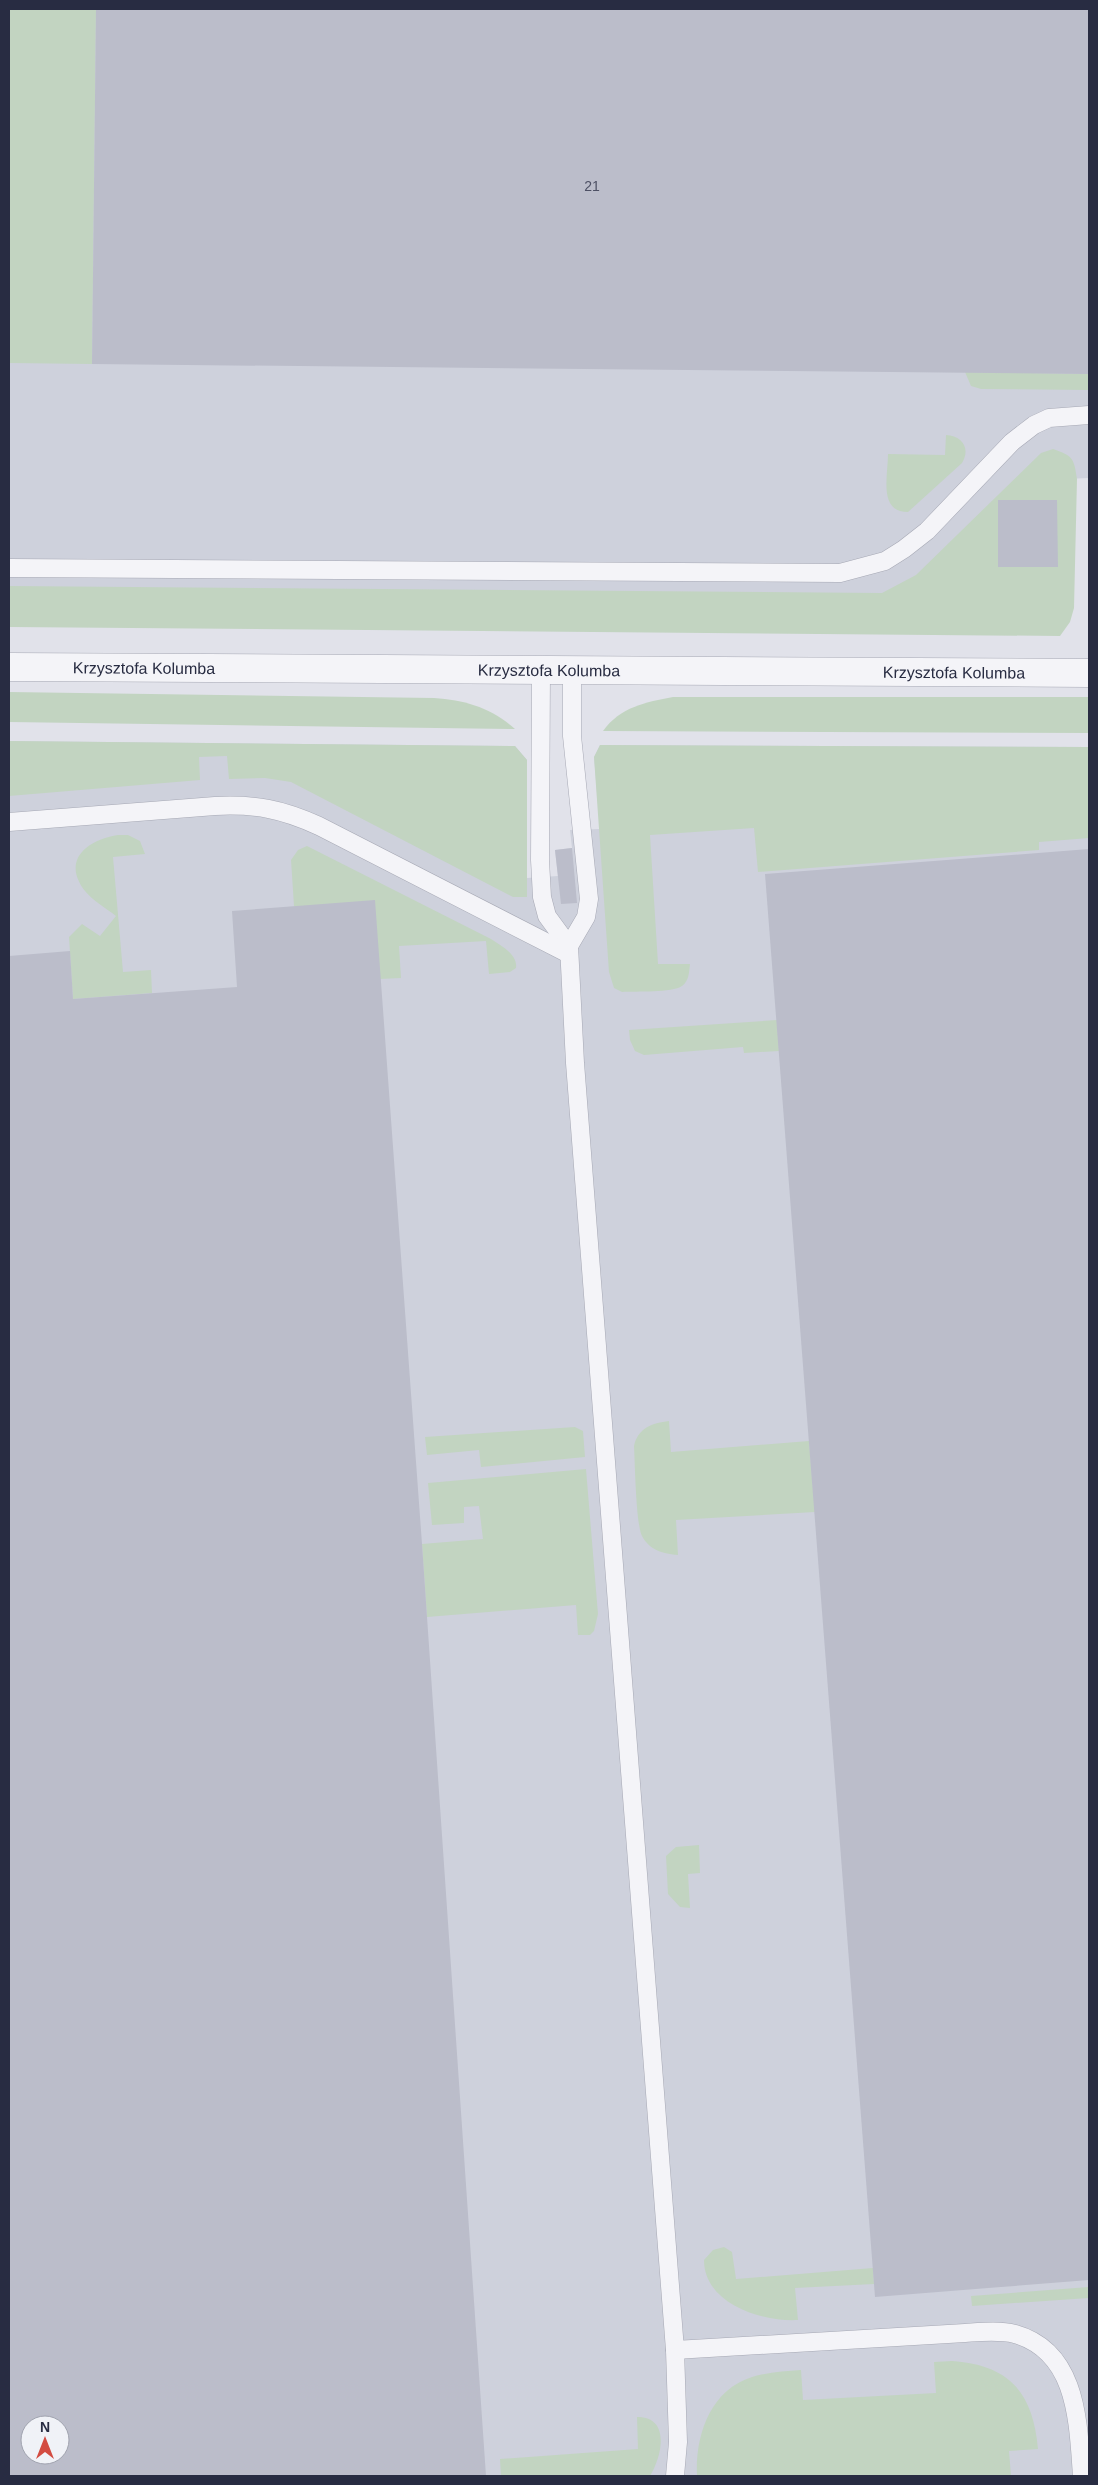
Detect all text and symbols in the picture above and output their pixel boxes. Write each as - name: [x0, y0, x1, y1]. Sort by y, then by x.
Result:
- house number: 21: [584, 178, 600, 194]
- street label: Krzysztofa Kolumba: [73, 659, 215, 677]
- street label: Krzysztofa Kolumba: [478, 662, 620, 679]
- street label: Krzysztofa Kolumba: [883, 664, 1025, 682]
- north arrow: [20, 2415, 70, 2465]
- text: N: [40, 2419, 50, 2435]

